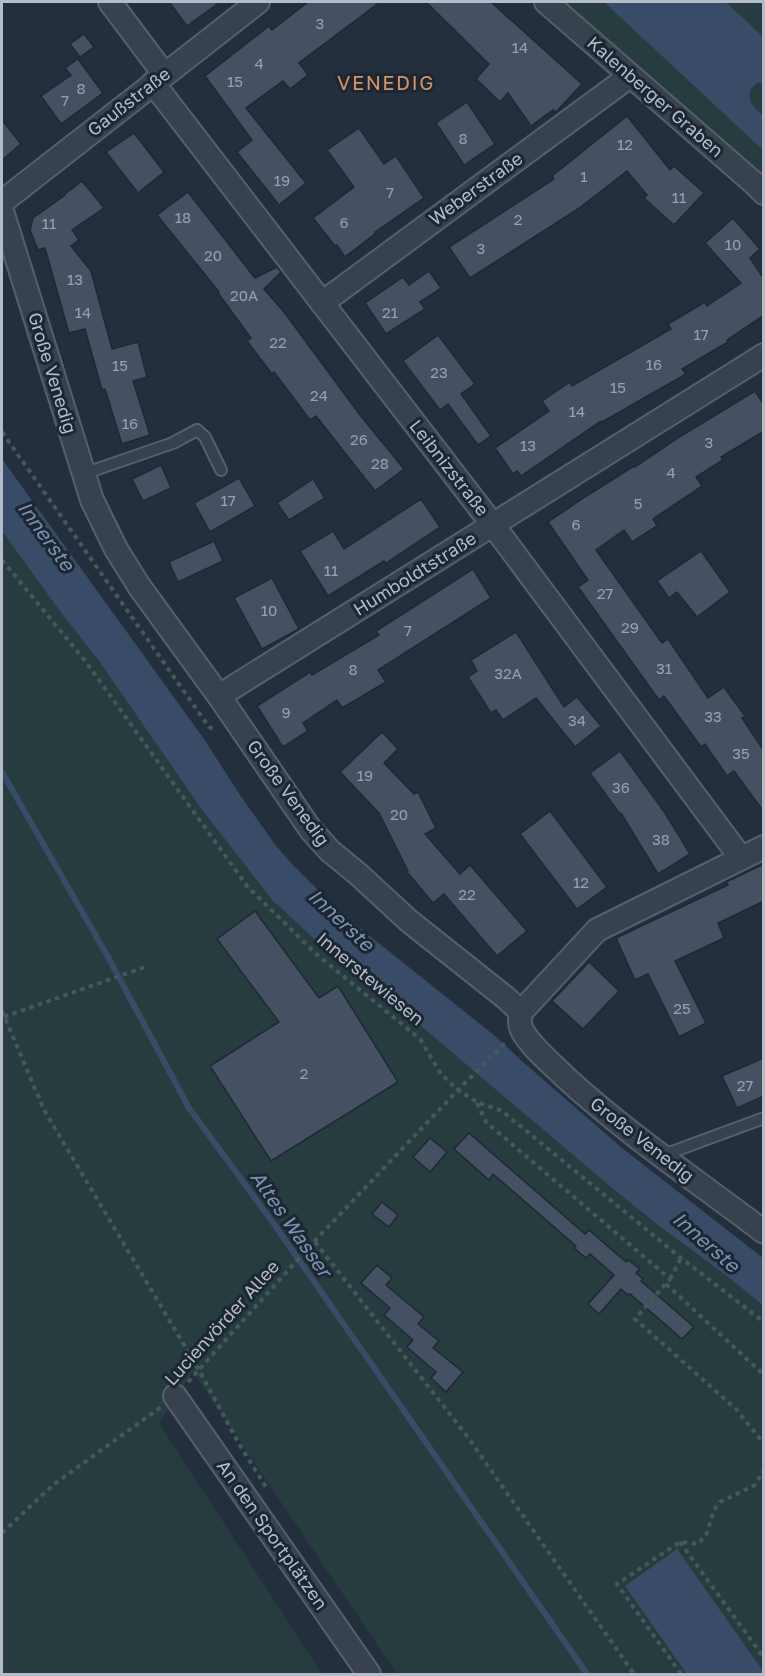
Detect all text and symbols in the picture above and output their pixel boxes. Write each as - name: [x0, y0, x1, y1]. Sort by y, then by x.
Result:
- house number: 3: [316, 14, 324, 32]
- street label: Kalenberger Graben: [583, 31, 728, 161]
- house number: 14: [512, 38, 528, 56]
- house number: 4: [254, 54, 264, 72]
- street label: Gaußstraße: [83, 62, 174, 140]
- district label: VENEDIG: [337, 70, 435, 94]
- house number: 15: [227, 72, 243, 90]
- house number: 8: [76, 79, 86, 97]
- house number: 7: [61, 91, 69, 109]
- house number: 8: [458, 129, 468, 147]
- house number: 12: [617, 135, 633, 153]
- street label: Weberstraße: [424, 147, 526, 229]
- house number: 1: [580, 167, 588, 185]
- house number: 19: [274, 171, 290, 189]
- house number: 7: [386, 183, 394, 201]
- house number: 11: [672, 188, 686, 206]
- house number: 18: [175, 208, 191, 226]
- house number: 2: [514, 210, 522, 228]
- house number: 6: [339, 213, 349, 231]
- house number: 11: [42, 214, 56, 232]
- house number: 10: [725, 235, 741, 253]
- house number: 3: [477, 239, 485, 257]
- house number: 20: [204, 246, 222, 264]
- house number: 13: [67, 270, 83, 288]
- house number: 20A: [230, 286, 258, 304]
- house number: 14: [75, 303, 91, 321]
- house number: 21: [382, 303, 398, 321]
- street label: Große Venedig: [24, 309, 82, 436]
- house number: 17: [693, 325, 709, 343]
- house number: 22: [269, 333, 287, 351]
- house number: 16: [646, 355, 662, 373]
- house number: 15: [112, 356, 128, 374]
- house number: 23: [430, 363, 448, 381]
- house number: 15: [610, 378, 626, 396]
- house number: 24: [310, 386, 328, 404]
- house number: 14: [569, 402, 585, 420]
- house number: 16: [122, 414, 138, 432]
- street label: Leibnizstraße: [405, 415, 494, 520]
- house number: 26: [350, 430, 368, 448]
- house number: 3: [705, 433, 713, 451]
- house number: 13: [520, 436, 536, 454]
- house number: 28: [371, 454, 389, 472]
- house number: 4: [666, 463, 676, 481]
- house number: 17: [220, 491, 236, 509]
- house number: 5: [634, 494, 642, 512]
- water label: Innerste: [13, 496, 81, 576]
- house number: 6: [571, 515, 581, 533]
- street label: Humboldtstraße: [349, 527, 480, 620]
- house number: 11: [324, 561, 338, 579]
- house number: 27: [597, 584, 613, 602]
- house number: 10: [261, 601, 277, 619]
- house number: 29: [621, 618, 639, 636]
- house number: 7: [404, 621, 412, 639]
- house number: 31: [656, 659, 672, 677]
- house number: 8: [348, 660, 358, 678]
- house number: 32A: [494, 664, 522, 682]
- house number: 9: [281, 703, 291, 721]
- house number: 33: [704, 707, 722, 725]
- house number: 34: [568, 711, 586, 729]
- street label: Große Venedig: [243, 735, 335, 850]
- house number: 35: [732, 744, 750, 762]
- house number: 19: [357, 766, 373, 784]
- house number: 36: [612, 778, 630, 796]
- house number: 20: [390, 805, 408, 823]
- house number: 38: [652, 830, 670, 848]
- house number: 12: [573, 873, 589, 891]
- water label: Innerste: [304, 883, 380, 956]
- house number: 22: [458, 885, 476, 903]
- street label: Innerstewiesen: [313, 927, 429, 1029]
- house number: 25: [673, 999, 691, 1017]
- house number: 2: [300, 1064, 308, 1082]
- house number: 27: [737, 1076, 753, 1094]
- street label: Große Venedig: [586, 1092, 699, 1187]
- water label: Altes Wasser: [246, 1166, 339, 1284]
- water label: Innerste: [668, 1206, 746, 1278]
- street label: Lucienvörder Allee: [159, 1255, 283, 1389]
- street label: An den Sportplätzen: [213, 1455, 333, 1614]

